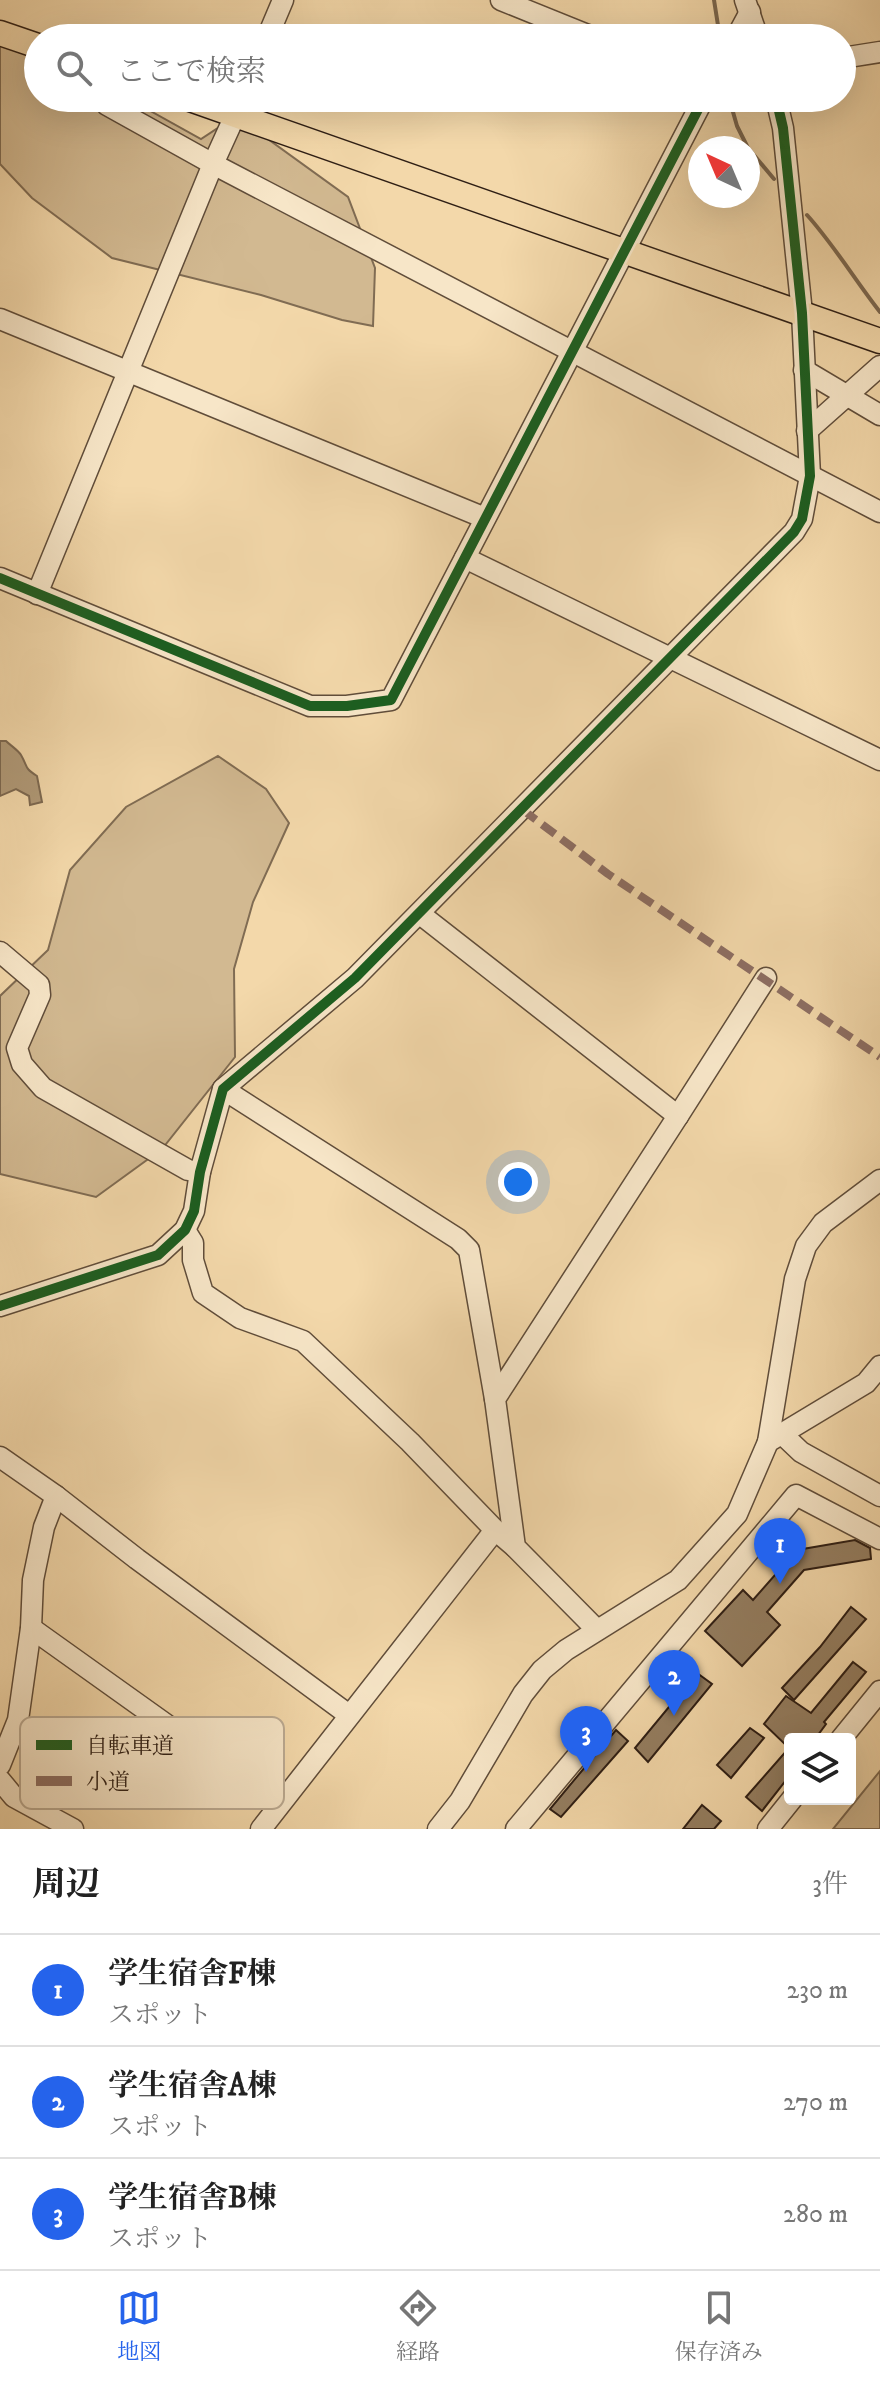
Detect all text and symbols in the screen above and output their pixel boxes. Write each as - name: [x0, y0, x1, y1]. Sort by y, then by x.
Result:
- search box: [24, 24, 856, 112]
- icon: search: [52, 46, 96, 90]
- text: ここで検索: [116, 54, 266, 91]
- north arrow: [688, 136, 760, 208]
- your location: [498, 1162, 538, 1202]
- pin: 1: [754, 1518, 806, 1584]
- pin: 2: [648, 1650, 700, 1716]
- pin: 3: [560, 1706, 612, 1772]
- legend: [20, 1717, 284, 1809]
- text: 自転車道: [86, 1733, 174, 1760]
- map controls: [784, 1733, 856, 1805]
- button: layers: [784, 1733, 856, 1805]
- text: 小道: [86, 1769, 130, 1796]
- text: 周辺: [32, 1864, 100, 1906]
- text: 3件: [812, 1868, 848, 1901]
- text: 学生宿舎F棟: [108, 1956, 276, 1993]
- text: 1: [53, 1974, 63, 2007]
- text: 230 m: [786, 1974, 848, 2007]
- text: スポット: [108, 1999, 212, 2032]
- text: 学生宿舎A棟: [108, 2068, 277, 2105]
- text: 2: [52, 2086, 64, 2119]
- text: 270 m: [783, 2086, 848, 2119]
- text: スポット: [108, 2111, 212, 2144]
- text: 学生宿舎B棟: [108, 2180, 277, 2217]
- text: 3: [53, 2198, 63, 2231]
- text: 280 m: [783, 2198, 848, 2231]
- text: スポット: [108, 2223, 212, 2256]
- tab: 地図: [117, 2286, 161, 2366]
- tab: 経路: [396, 2286, 440, 2366]
- tab: 保存済み: [675, 2286, 763, 2366]

